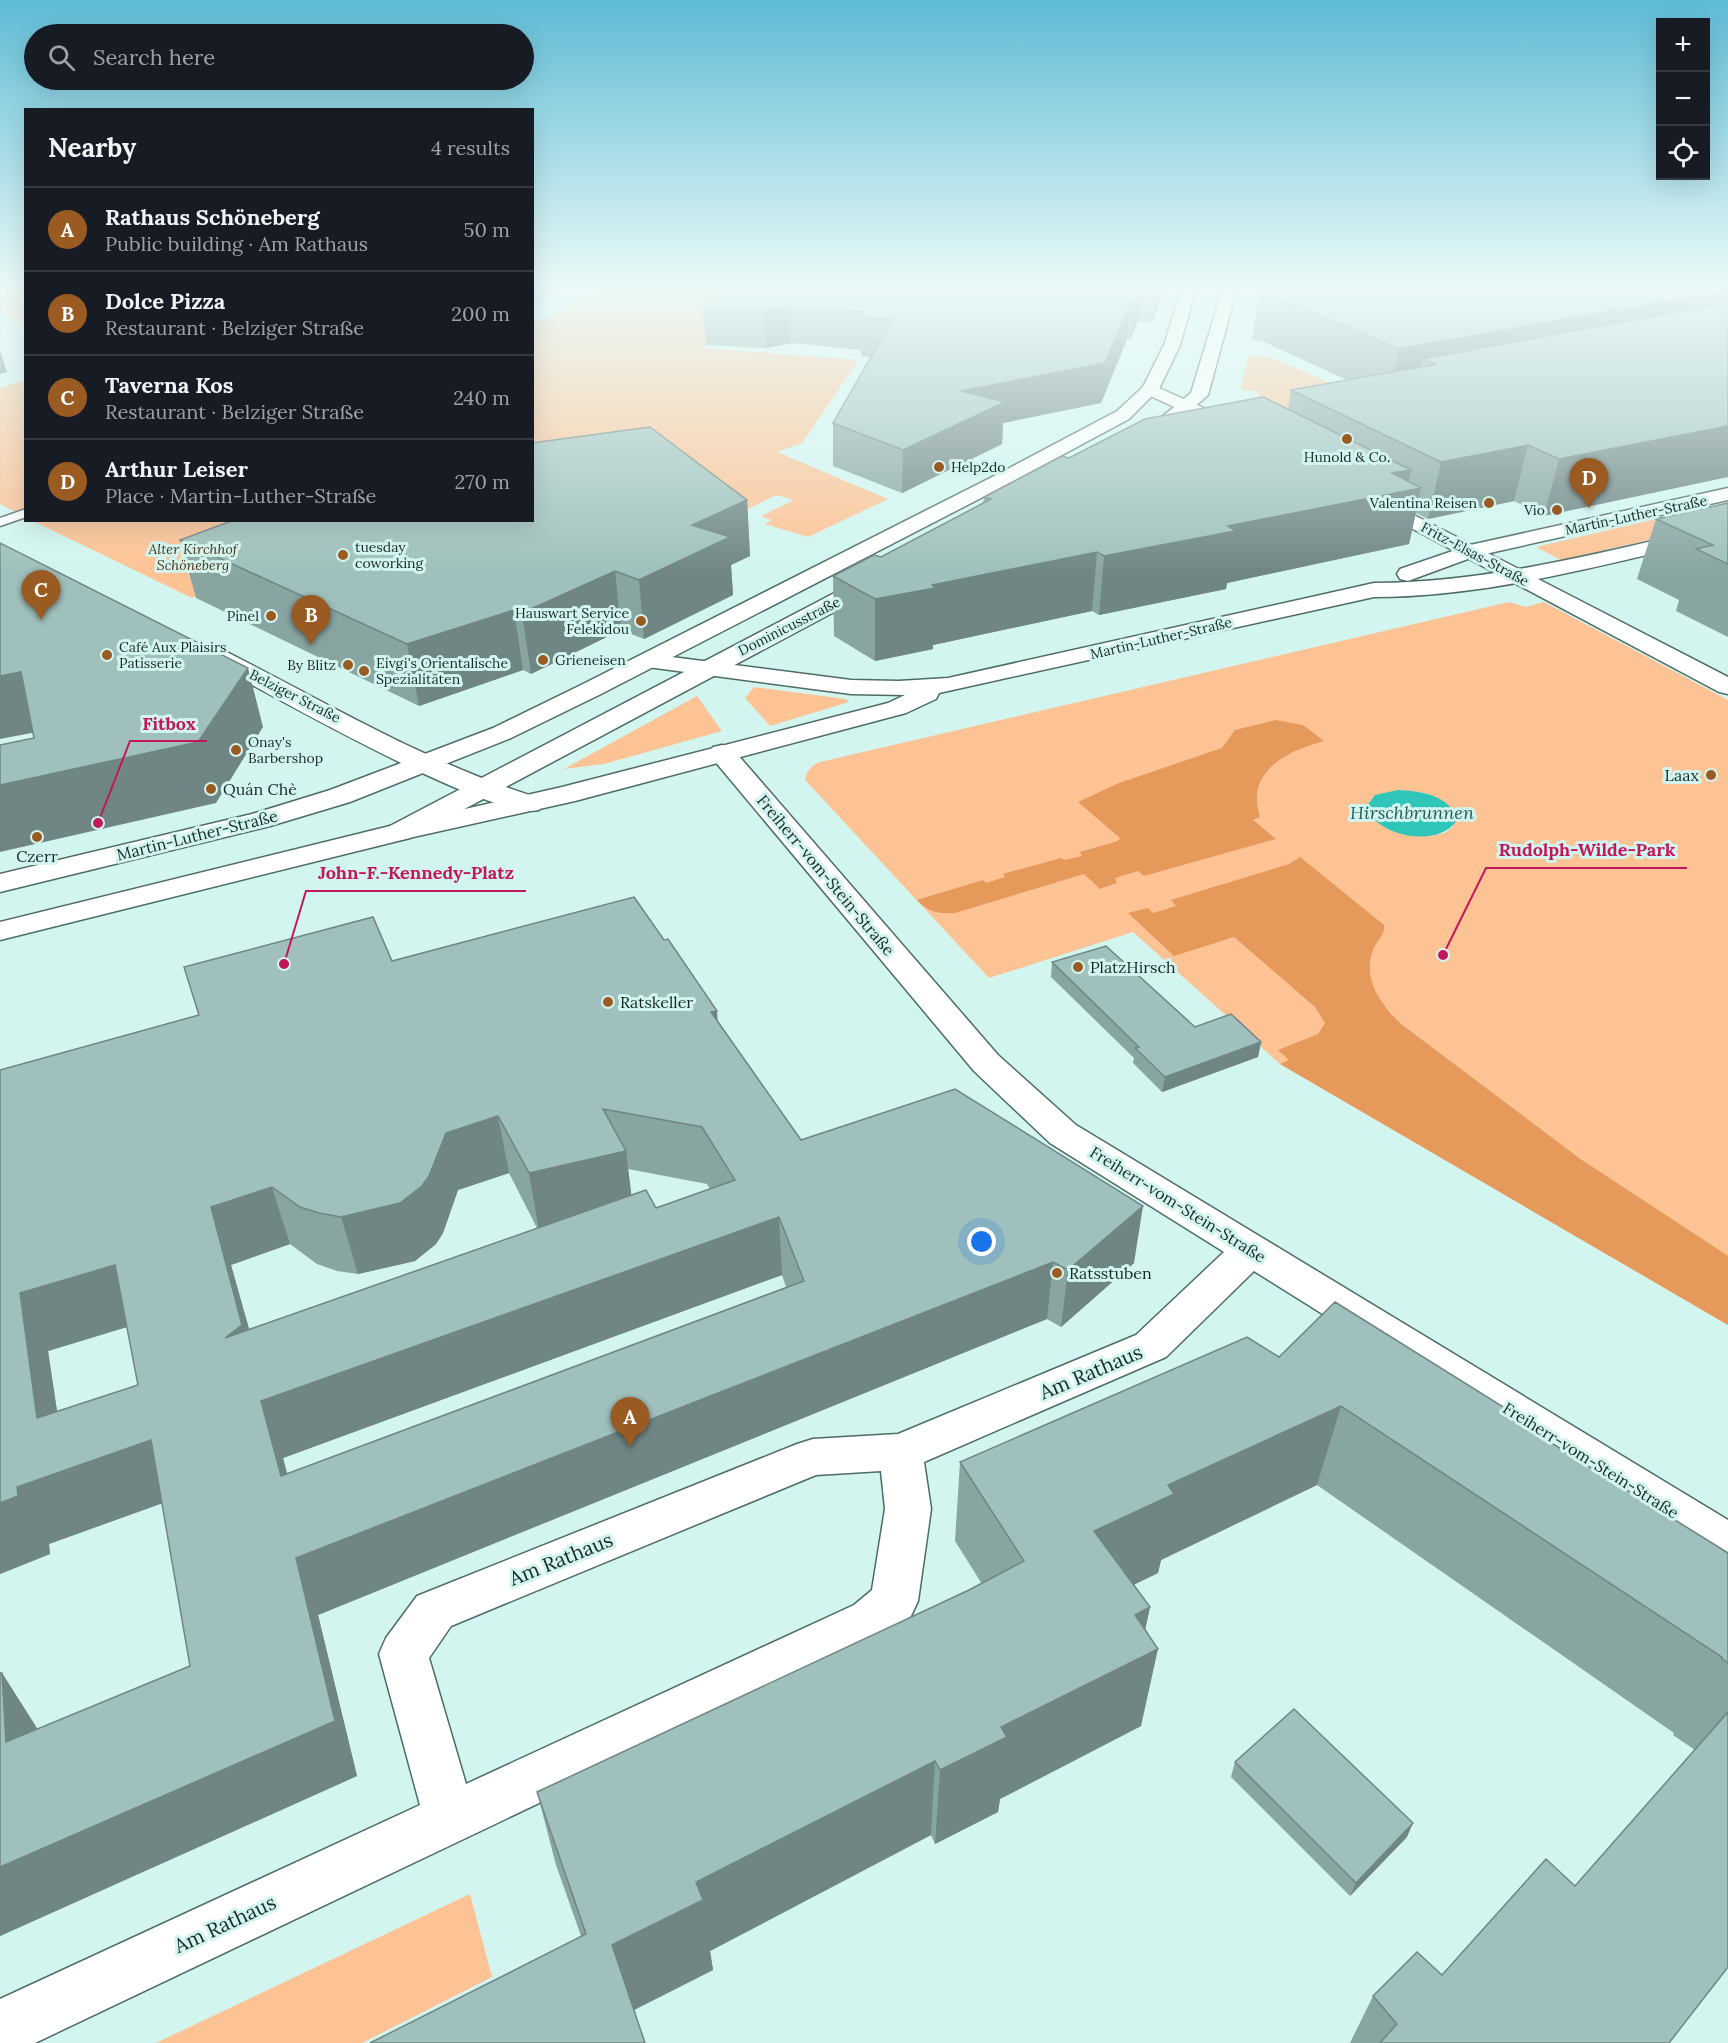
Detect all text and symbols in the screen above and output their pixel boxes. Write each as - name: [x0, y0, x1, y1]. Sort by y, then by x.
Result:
- map controls: [1656, 18, 1710, 180]
- button: +: [1656, 18, 1710, 72]
- search box: [24, 24, 534, 90]
- icon: search: [45, 41, 78, 74]
- text: Search here: [93, 43, 215, 71]
- button: −: [1656, 72, 1710, 126]
- button: locate: [1656, 126, 1710, 180]
- text: Nearby: [48, 131, 136, 164]
- text: 4 results: [431, 135, 510, 160]
- text: Rathaus Schöneberg: [105, 203, 320, 231]
- text: A: [61, 217, 74, 242]
- text: 50 m: [464, 217, 510, 242]
- text: Public building · Am Rathaus: [105, 231, 368, 256]
- text: Dolce Pizza: [105, 287, 225, 315]
- text: B: [61, 301, 74, 326]
- text: 200 m: [451, 301, 510, 326]
- text: Restaurant · Belziger Straße: [105, 315, 364, 340]
- text: Taverna Kos: [105, 371, 233, 399]
- text: C: [61, 385, 74, 410]
- text: 240 m: [453, 385, 510, 410]
- text: Restaurant · Belziger Straße: [105, 399, 364, 424]
- marker: Hunold & Co.: [1340, 432, 1354, 446]
- place label: Hunold & Co.: [1304, 448, 1390, 466]
- text: Arthur Leiser: [105, 455, 248, 483]
- place label: Help2do: [951, 458, 1005, 476]
- pin: D: [1570, 458, 1608, 508]
- marker: Help2do: [932, 460, 946, 474]
- text: D: [60, 469, 75, 494]
- text: 270 m: [454, 469, 510, 494]
- text: Place · Martin-Luther-Straße: [105, 483, 376, 508]
- street label: Martin-Luther-Straße: [1563, 491, 1709, 539]
- place label: Valentina Reisen: [1369, 494, 1477, 512]
- marker: Valentina Reisen: [1482, 496, 1496, 510]
- place label: Vio: [1523, 501, 1545, 519]
- marker: Vio: [1550, 503, 1564, 517]
- street label: Fritz-Elsas-Straße: [1418, 518, 1532, 590]
- place label: tuesday coworking: [355, 538, 424, 572]
- park label: Alter Kirchhof Schöneberg: [148, 540, 239, 574]
- marker: tuesday coworking: [336, 548, 350, 562]
- pin: C: [22, 570, 60, 620]
- street label: Dominicusstraße: [735, 592, 843, 659]
- pin: B: [292, 596, 330, 645]
- place label: Hauswart Service Felekidou: [515, 604, 629, 638]
- place label: Pinel: [227, 607, 259, 625]
- marker: Pinel: [264, 609, 278, 623]
- street label: Martin-Luther-Straße: [1088, 613, 1234, 663]
- marker: Hauswart Service Felekidou: [634, 614, 648, 628]
- place label: Café Aux Plaisirs Patisserie: [119, 638, 227, 672]
- marker: Café Aux Plaisirs Patisserie: [100, 648, 114, 662]
- place label: Grieneisen: [555, 651, 626, 669]
- marker: Grieneisen: [536, 653, 550, 667]
- place label: Eivgi's Orientalische Spezialitäten: [376, 654, 508, 688]
- place label: By Blitz: [287, 656, 336, 674]
- marker: By Blitz: [341, 658, 355, 672]
- marker: Eivgi's Orientalische Spezialitäten: [357, 664, 371, 678]
- street label: Belziger Straße: [246, 665, 344, 727]
- callout: Fitbox: [130, 705, 207, 741]
- text: Fitbox: [142, 712, 196, 735]
- place label: Onay's Barbershop: [248, 733, 323, 767]
- marker: Onay's Barbershop: [229, 743, 243, 757]
- place label: Laax: [1664, 765, 1700, 785]
- marker: Laax: [1704, 768, 1718, 782]
- place label: Quán Chè: [223, 779, 297, 799]
- marker: Quán Chè: [204, 782, 218, 796]
- street label: Freiherr-vom-Stein-Straße: [753, 791, 899, 960]
- water label: Hirschbrunnen: [1350, 801, 1474, 824]
- street label: Martin-Luther-Straße: [114, 805, 280, 865]
- marker: Czerr: [30, 830, 44, 844]
- callout: Rudolph-Wilde-Park: [1486, 832, 1687, 868]
- text: Rudolph-Wilde-Park: [1499, 838, 1676, 861]
- place label: Czerr: [16, 846, 58, 866]
- callout: John-F.-Kennedy-Platz: [306, 855, 526, 891]
- text: John-F.-Kennedy-Platz: [318, 861, 514, 884]
- place label: PlatzHirsch: [1090, 957, 1176, 977]
- marker: PlatzHirsch: [1071, 960, 1085, 974]
- place label: Ratskeller: [620, 992, 693, 1012]
- marker: Ratskeller: [601, 995, 615, 1009]
- street label: Freiherr-vom-Stein-Straße: [1086, 1142, 1270, 1267]
- your location: [967, 1227, 996, 1256]
- place label: Ratsstuben: [1069, 1263, 1152, 1283]
- marker: Ratsstuben: [1050, 1266, 1064, 1280]
- street label: Am Rathaus: [1035, 1339, 1146, 1405]
- pin: A: [610, 1398, 650, 1447]
- street label: Freiherr-vom-Stein-Straße: [1499, 1398, 1683, 1523]
- street label: Am Rathaus: [504, 1526, 616, 1591]
- street label: Am Rathaus: [169, 1889, 280, 1958]

